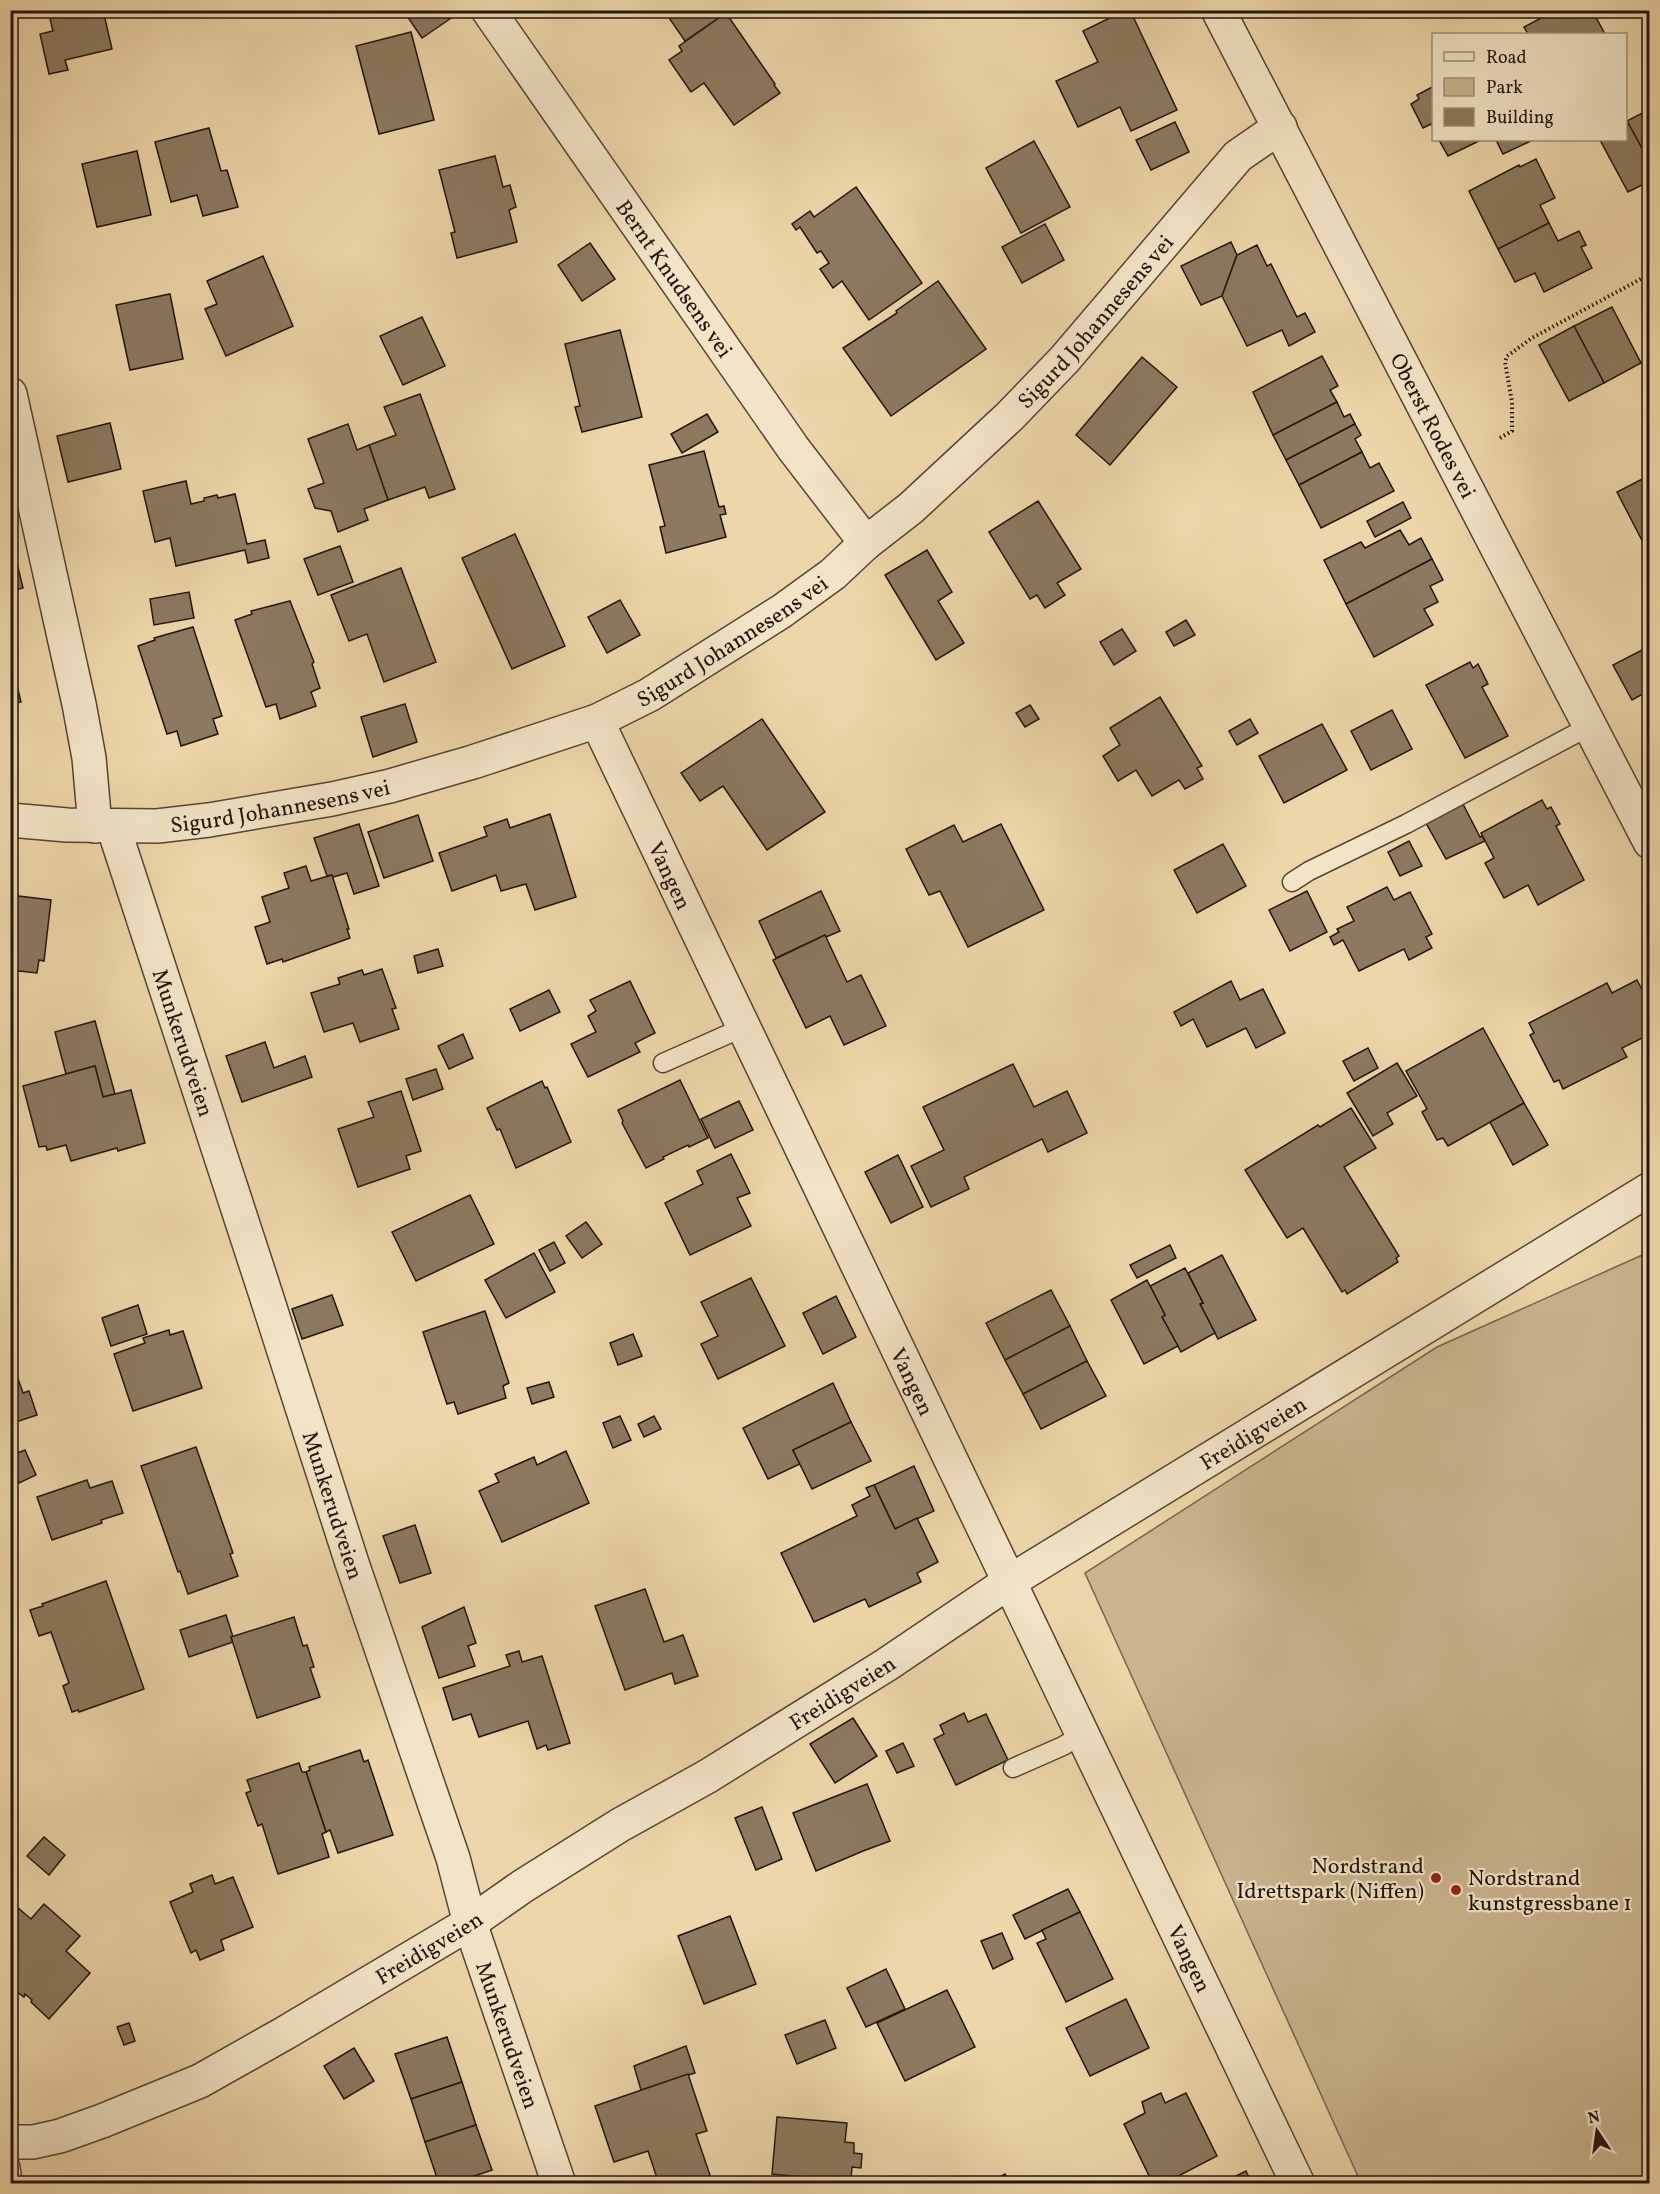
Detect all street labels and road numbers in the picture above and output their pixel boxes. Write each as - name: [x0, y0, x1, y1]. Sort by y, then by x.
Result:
- street label: Bernt Knudsens vei: [607, 195, 739, 365]
- street label: Sigurd Johannesens vei: [1012, 229, 1182, 417]
- street label: Oberst Rodes vei: [1381, 348, 1482, 505]
- street label: Sigurd Johannesens vei: [632, 569, 836, 717]
- street label: Sigurd Johannesens vei: [169, 773, 394, 842]
- street label: Vangen: [639, 837, 698, 916]
- street label: Munkerudveien: [143, 966, 220, 1121]
- street label: Vangen: [881, 1343, 940, 1422]
- street label: Freidigveien: [1195, 1390, 1313, 1479]
- street label: Munkerudveien: [293, 1428, 370, 1584]
- street label: Freidigveien: [784, 1649, 903, 1739]
- street label: Freidigveien: [370, 1905, 490, 1994]
- street label: Vangen: [1158, 1920, 1217, 1998]
- street label: Munkerudveien: [466, 1958, 545, 2113]

